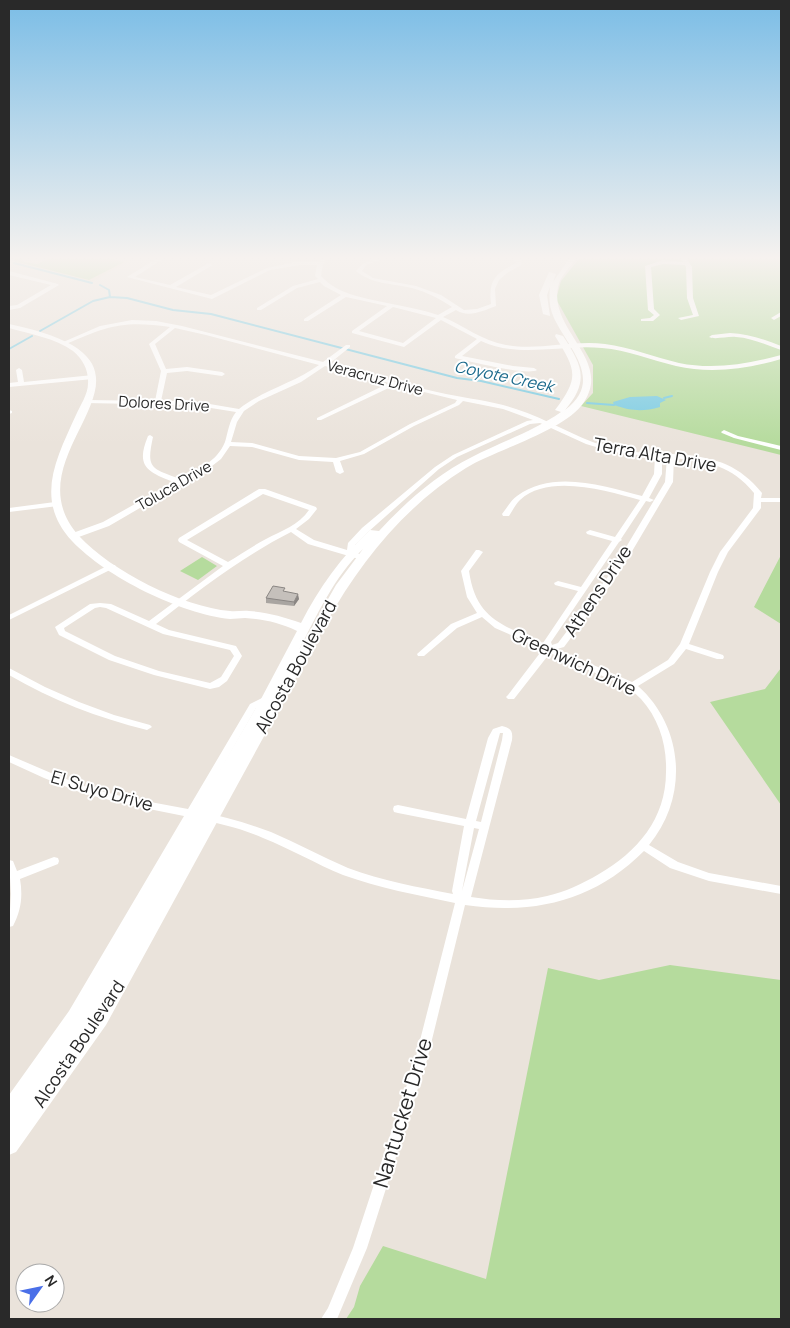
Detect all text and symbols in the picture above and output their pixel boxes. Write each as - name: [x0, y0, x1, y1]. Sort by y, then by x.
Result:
- street label: Veracruz Drive: [325, 355, 426, 401]
- water label: Coyote Creek: [453, 355, 557, 398]
- street label: Dolores Drive: [118, 391, 210, 416]
- street label: Terra Alta Drive: [592, 431, 719, 477]
- street label: Toluca Drive: [132, 455, 215, 516]
- street label: Athens Drive: [558, 540, 636, 641]
- street label: Alcosta Boulevard: [249, 596, 342, 737]
- street label: Greenwich Drive: [508, 622, 641, 700]
- street label: El Suyo Drive: [48, 764, 156, 816]
- street label: Alcosta Boulevard: [27, 975, 130, 1112]
- street label: Nantucket Drive: [366, 1034, 438, 1191]
- north arrow: [15, 1263, 65, 1313]
- text: N: [41, 1271, 62, 1290]

